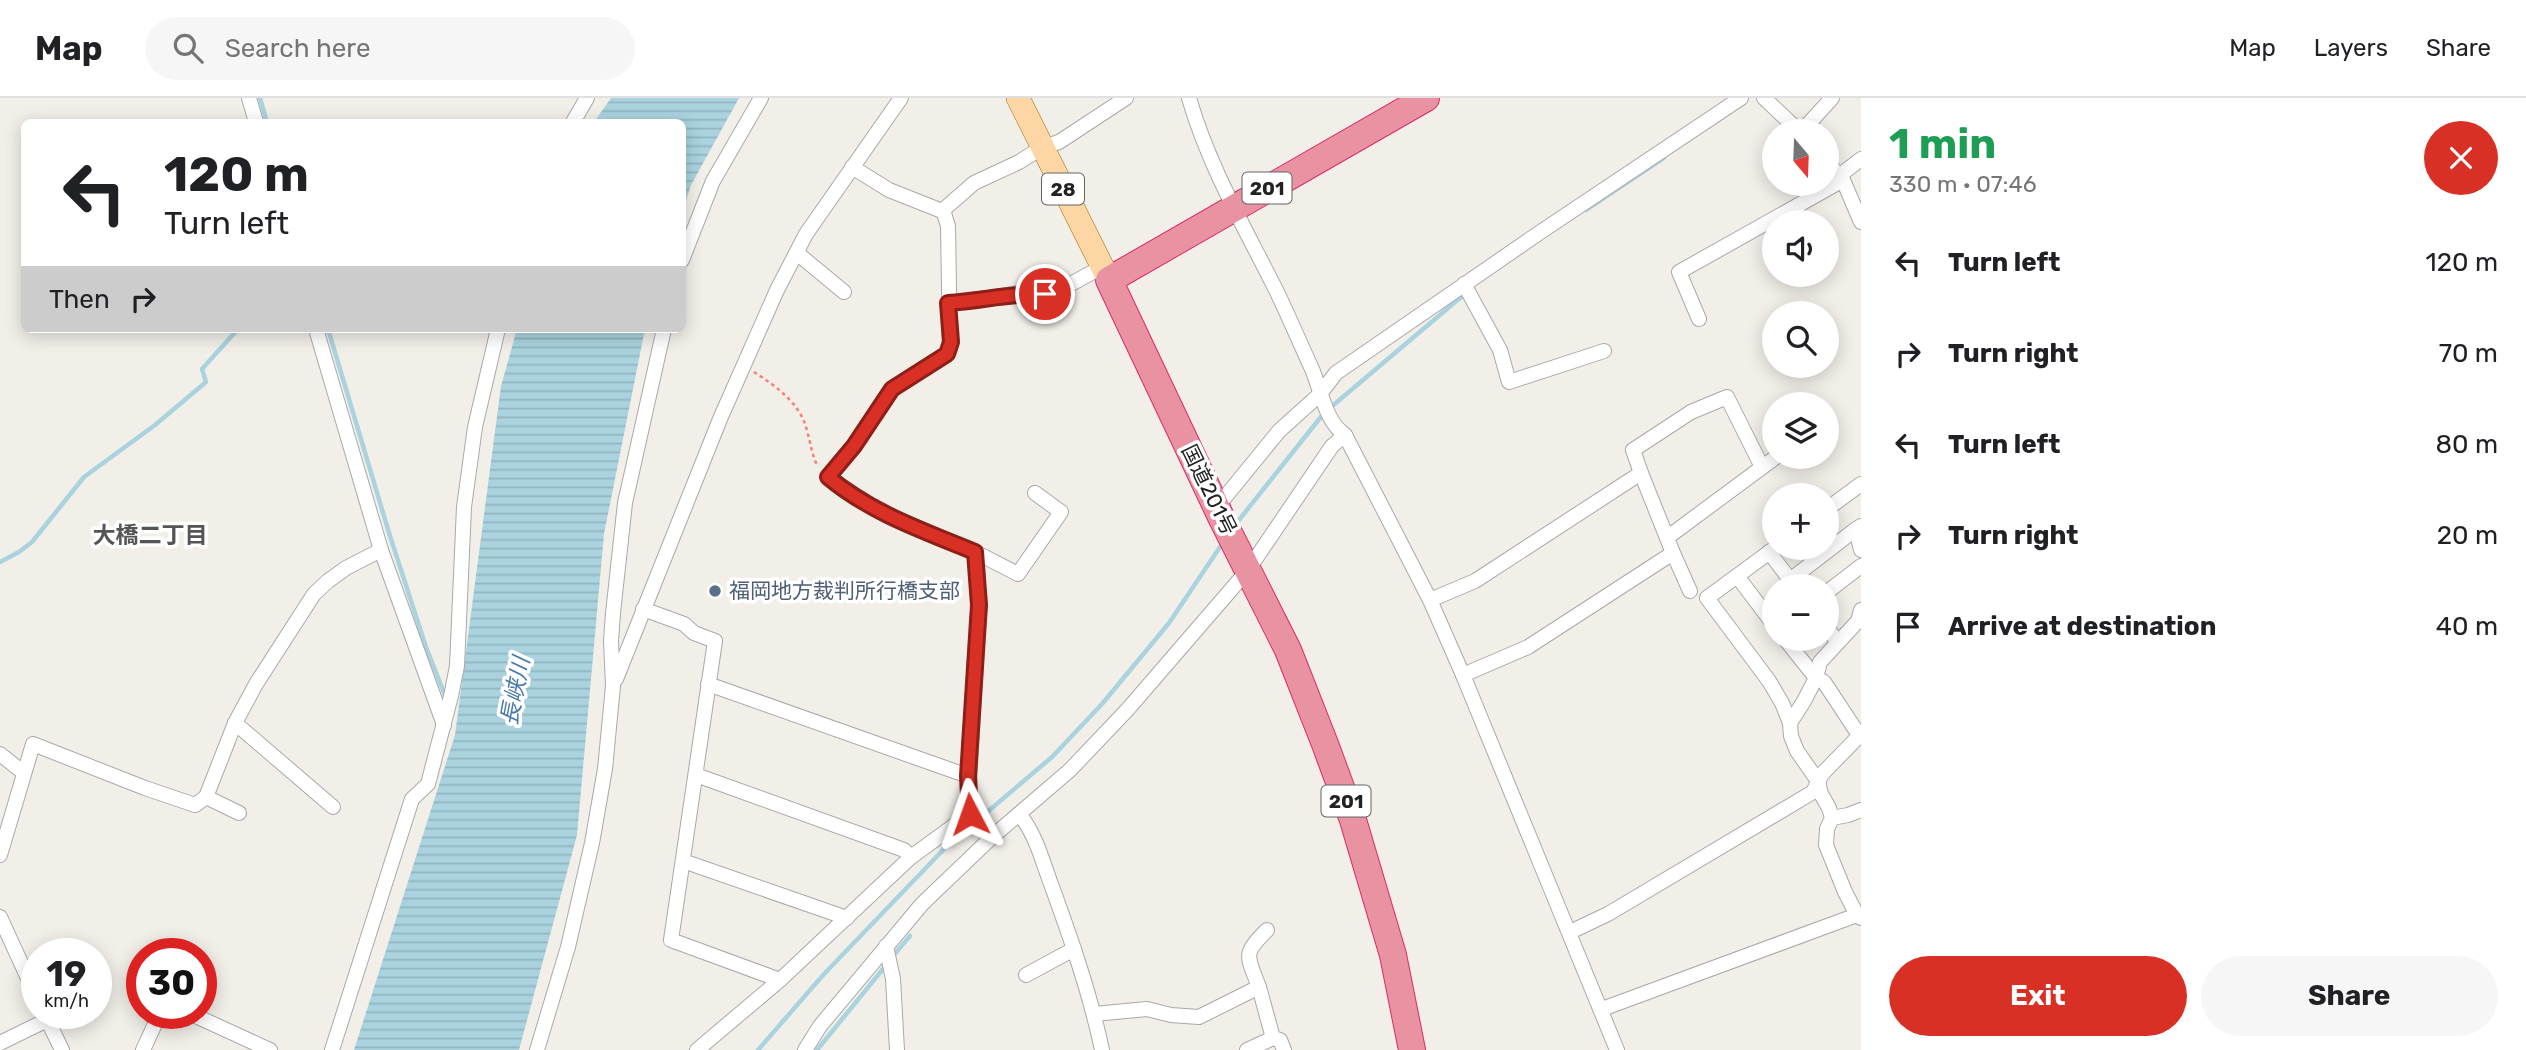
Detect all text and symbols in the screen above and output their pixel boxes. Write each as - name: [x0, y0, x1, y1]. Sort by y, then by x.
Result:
- search box: [145, 17, 635, 80]
- text: Map: [35, 29, 103, 68]
- icon: search: [169, 29, 207, 67]
- text: Search here: [225, 33, 370, 64]
- text: Map: [2229, 34, 2276, 62]
- text: Layers: [2314, 34, 2388, 62]
- text: Share: [2426, 34, 2491, 62]
- north arrow: [1762, 119, 1839, 196]
- map controls: [1762, 119, 1839, 651]
- text: 1 min: [1889, 119, 1996, 169]
- button: close: [2424, 121, 2498, 195]
- text: 120 m: [164, 145, 309, 203]
- icon: left: [49, 147, 140, 238]
- text: 330 m · 07:46: [1889, 170, 2037, 198]
- road number: 201: [1242, 172, 1292, 204]
- road number: 28: [1042, 174, 1084, 204]
- text: Turn left: [164, 204, 289, 242]
- button: sound: [1762, 210, 1839, 287]
- icon: left: [1889, 244, 1927, 282]
- text: Turn left: [1948, 247, 2060, 278]
- text: 120 m: [2426, 247, 2498, 278]
- pin: [1015, 264, 1075, 324]
- icon: arrive: [1026, 275, 1064, 313]
- icon: right: [124, 280, 162, 318]
- text: Then: [49, 284, 110, 315]
- button: search: [1762, 301, 1839, 378]
- icon: right: [1889, 335, 1927, 373]
- text: Turn right: [1948, 338, 2078, 369]
- text: 70 m: [2439, 338, 2498, 369]
- button: layers: [1762, 392, 1839, 469]
- icon: left: [1889, 426, 1927, 464]
- text: Turn left: [1948, 429, 2060, 460]
- text: 80 m: [2435, 429, 2498, 460]
- street label: 国道201号: [1177, 440, 1242, 539]
- button: +: [1762, 483, 1839, 560]
- icon: right: [1889, 517, 1927, 555]
- text: Turn right: [1948, 520, 2078, 551]
- text: 20 m: [2437, 520, 2498, 551]
- district label: 大橋二丁目: [93, 521, 208, 549]
- button: −: [1762, 574, 1839, 651]
- place label: 福岡地方裁判所行橋支部: [729, 578, 960, 603]
- marker: 福岡地方裁判所行橋支部: [707, 583, 723, 599]
- icon: arrive: [1889, 608, 1927, 646]
- text: Arrive at destination: [1948, 611, 2216, 642]
- text: 40 m: [2436, 611, 2498, 642]
- water label: 長峡川: [495, 652, 536, 728]
- position arrow: [933, 777, 1007, 851]
- road number: 201: [1322, 786, 1370, 816]
- speed limit sign: 30: [126, 938, 217, 1029]
- text: 19: [47, 953, 86, 995]
- button: Exit: [1889, 956, 2187, 1036]
- button: Share: [2201, 956, 2498, 1036]
- text: km/h: [44, 990, 89, 1012]

